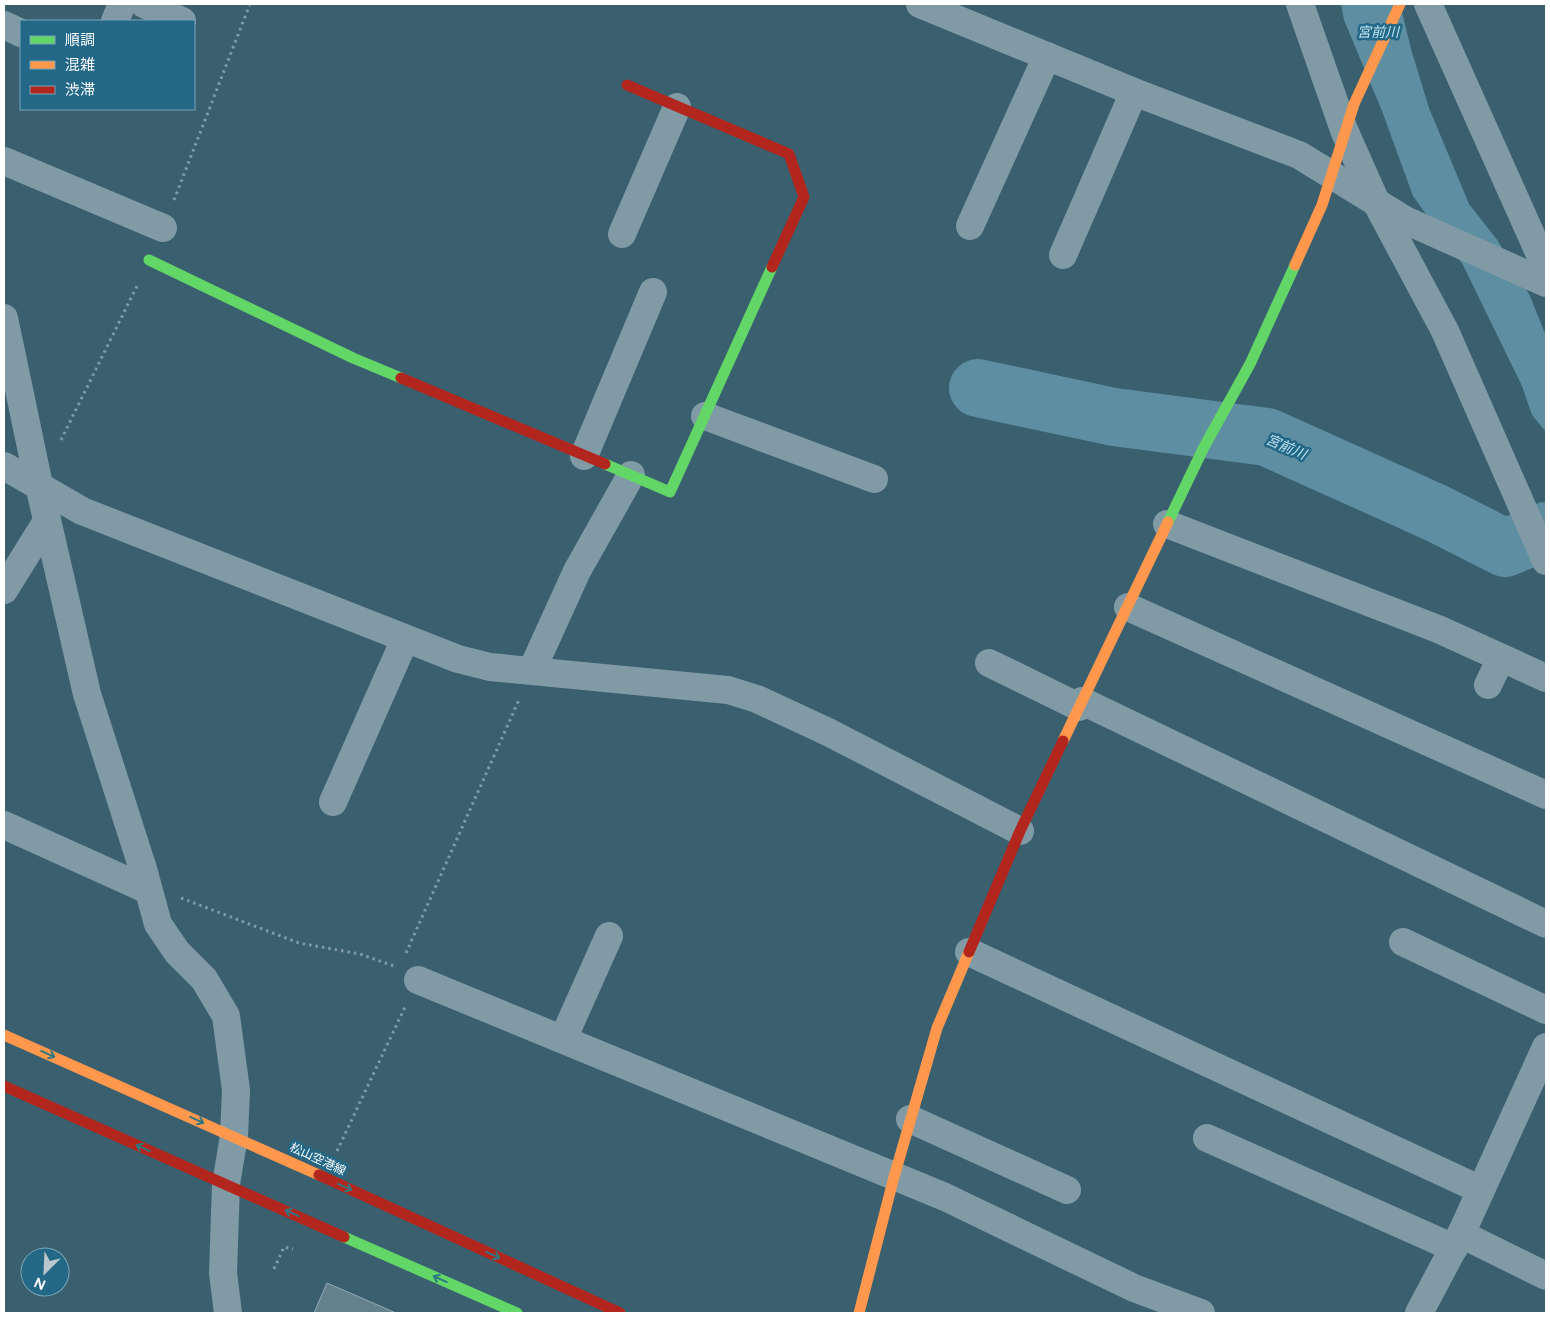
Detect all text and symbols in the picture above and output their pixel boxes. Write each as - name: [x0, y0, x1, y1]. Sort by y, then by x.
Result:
- legend: [20, 20, 195, 110]
- water label: 宮前川: [1357, 24, 1401, 41]
- text: 順調: [65, 31, 95, 49]
- text: 混雑: [65, 56, 95, 74]
- text: 渋滞: [65, 81, 95, 99]
- water label: 宮前川: [1263, 431, 1310, 464]
- one-way arrow: [40, 1050, 55, 1060]
- one-way arrow: [189, 1115, 204, 1125]
- street label: 松山空港線: [288, 1140, 348, 1178]
- one-way arrow: [136, 1142, 151, 1152]
- one-way arrow: [337, 1182, 352, 1192]
- one-way arrow: [285, 1208, 300, 1218]
- north arrow: [20, 1247, 70, 1297]
- one-way arrow: [485, 1250, 500, 1260]
- text: N: [32, 1273, 48, 1293]
- one-way arrow: [433, 1274, 448, 1284]

